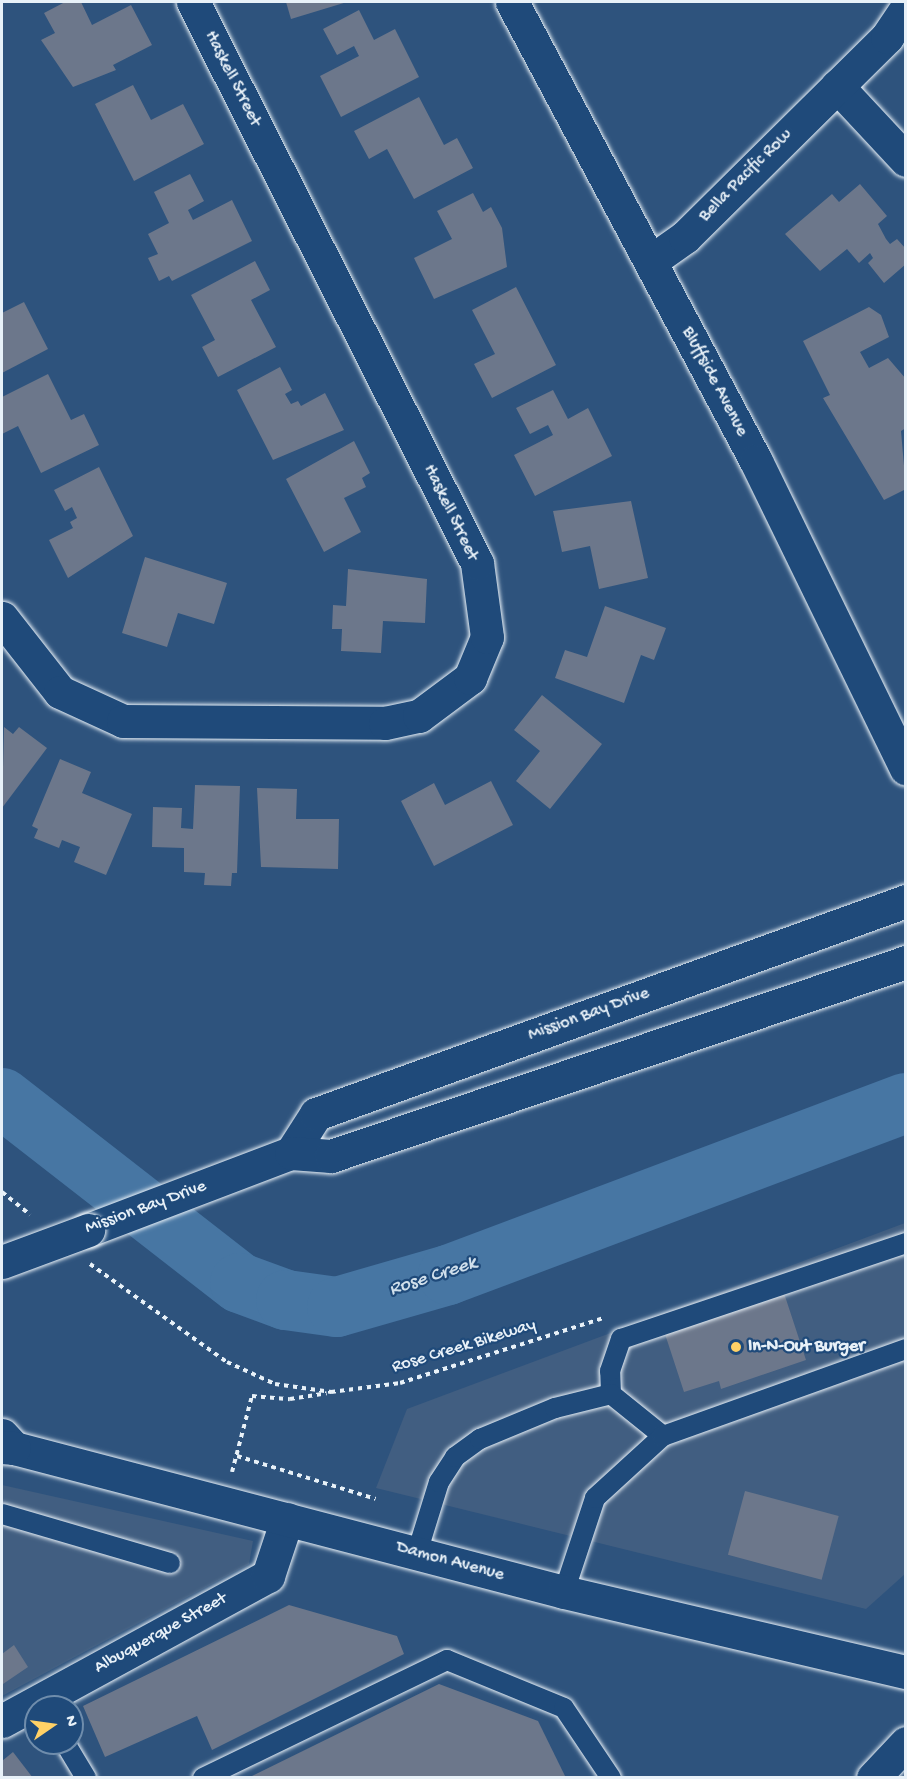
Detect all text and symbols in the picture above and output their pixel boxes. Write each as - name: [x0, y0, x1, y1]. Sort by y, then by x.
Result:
- street label: Haskell Street: [199, 28, 265, 130]
- street label: Bella Pacific Row: [695, 125, 797, 227]
- street label: Bluffside Avenue: [676, 323, 752, 441]
- street label: Haskell Street: [417, 461, 483, 565]
- street label: Mission Bay Drive: [526, 983, 652, 1047]
- street label: Mission Bay Drive: [83, 1176, 209, 1240]
- water label: Rose Creek: [386, 1252, 480, 1302]
- street label: Rose Creek Bikeway: [390, 1315, 538, 1379]
- place label: In-N-Out Burger: [748, 1336, 865, 1358]
- marker: In-N-Out Burger: [729, 1340, 743, 1354]
- street label: Damon Avenue: [394, 1537, 506, 1587]
- street label: Albuquerque Street: [91, 1589, 231, 1679]
- north arrow: [24, 1695, 84, 1755]
- text: N: [60, 1714, 81, 1729]

